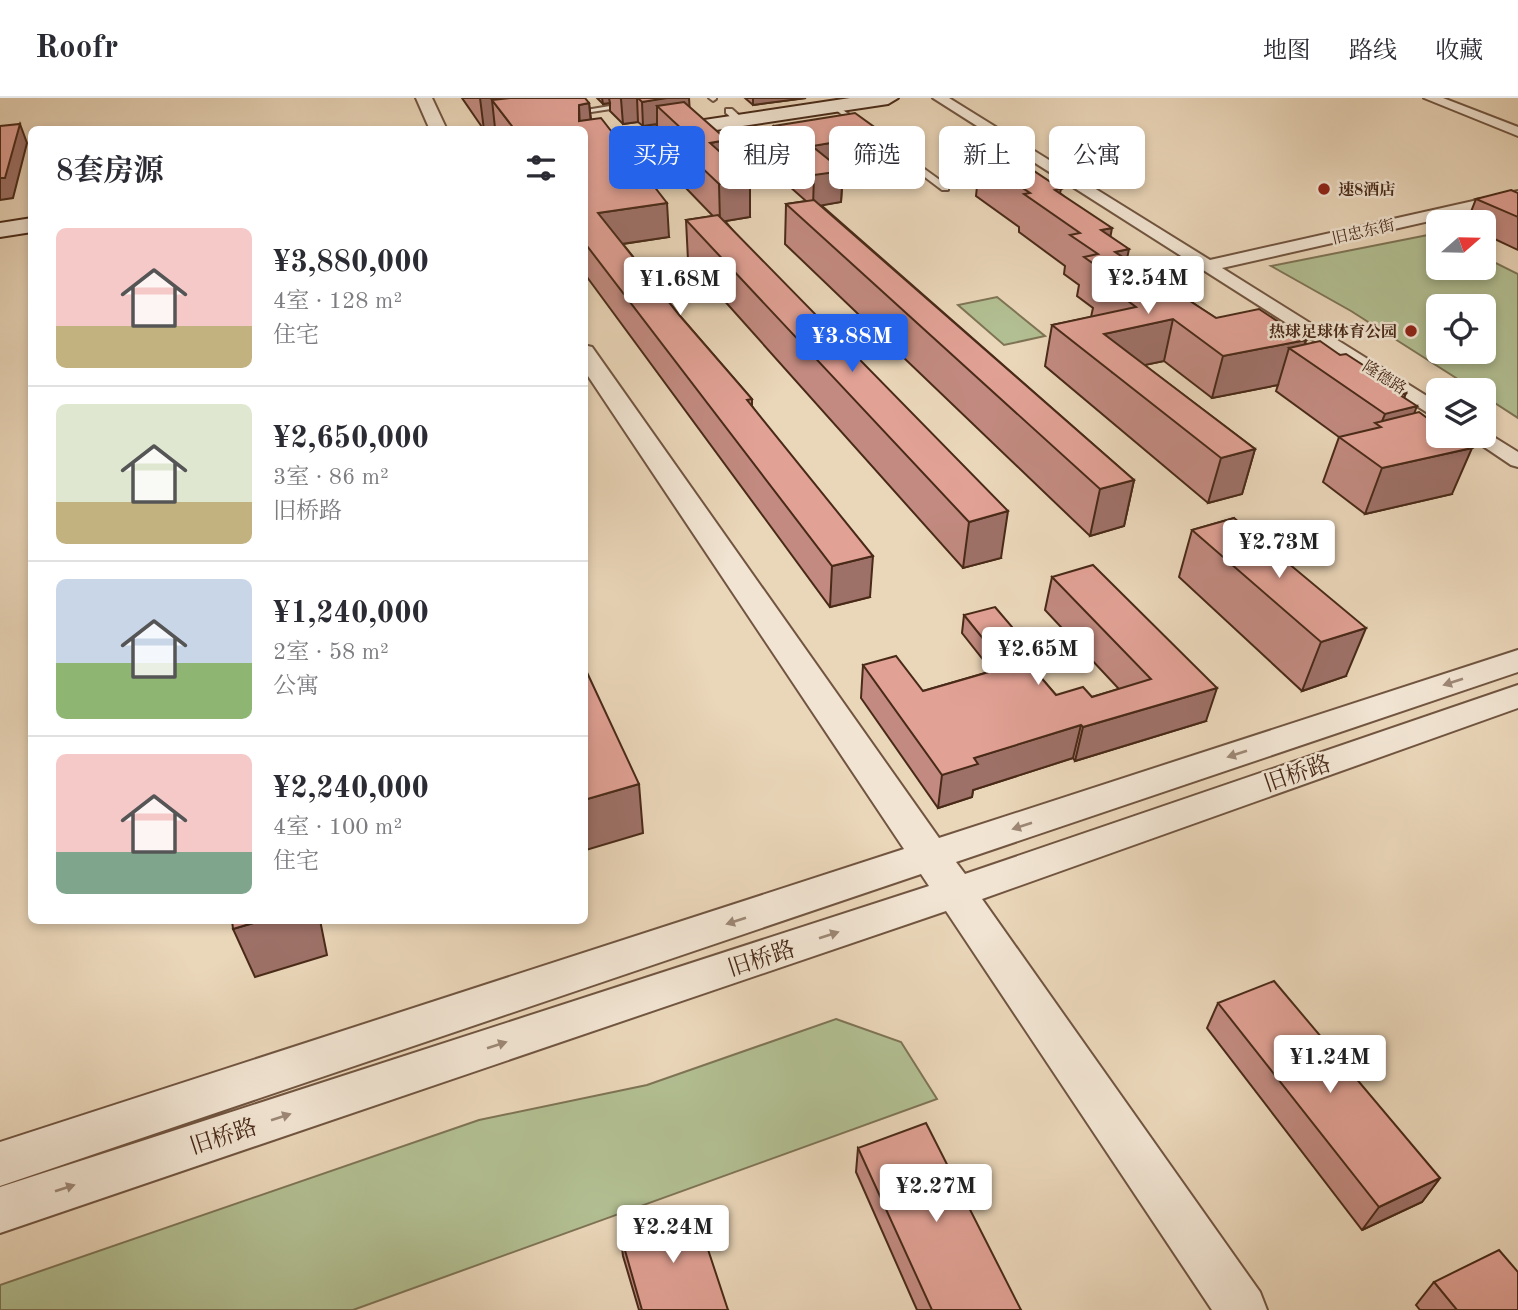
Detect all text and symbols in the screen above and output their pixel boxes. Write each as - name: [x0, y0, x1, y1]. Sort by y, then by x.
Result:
- text: Roofr: [35, 32, 118, 65]
- text: 地图: [1263, 40, 1311, 64]
- text: 路线: [1349, 40, 1397, 64]
- text: 收藏: [1435, 40, 1483, 64]
- chip: 买房: [609, 126, 705, 189]
- chip: 租房: [719, 126, 815, 189]
- chip: 筛选: [829, 126, 925, 189]
- chip: 新上: [939, 126, 1035, 189]
- chip: 公寓: [1049, 126, 1145, 189]
- icon: filters: [522, 149, 560, 187]
- text: 8套房源: [56, 157, 163, 187]
- place label: 速8酒店: [1338, 180, 1395, 199]
- marker: 速8酒店: [1316, 181, 1332, 197]
- north arrow: [1426, 210, 1496, 280]
- map controls: [1426, 210, 1496, 448]
- street label: 旧忠东街: [1330, 216, 1396, 248]
- text: ¥3,880,000: [273, 248, 429, 278]
- icon: home: [112, 256, 196, 340]
- pin: ¥2.54M: [1091, 256, 1205, 316]
- pin: ¥1.68M: [623, 258, 737, 317]
- text: ¥2.54M: [1108, 267, 1188, 290]
- text: ¥1.68M: [640, 268, 720, 291]
- text: 4室 · 128 m²: [273, 290, 402, 313]
- button: locate: [1426, 294, 1496, 364]
- pin: ¥3.88M: [795, 314, 909, 374]
- place label: 热球足球体育公园: [1269, 322, 1397, 341]
- marker: 热球足球体育公园: [1403, 323, 1419, 339]
- text: 住宅: [273, 324, 319, 347]
- text: ¥3.88M: [812, 325, 892, 348]
- street label: 隆德路: [1359, 357, 1410, 398]
- button: layers: [1426, 378, 1496, 448]
- text: ¥2,650,000: [273, 424, 429, 454]
- icon: home: [112, 432, 196, 516]
- text: 3室 · 86 m²: [273, 466, 389, 489]
- text: 旧桥路: [273, 500, 342, 523]
- pin: ¥2.73M: [1222, 520, 1336, 580]
- text: ¥2.73M: [1239, 531, 1319, 554]
- text: ¥1,240,000: [273, 599, 429, 629]
- icon: home: [112, 607, 196, 691]
- pin: ¥2.65M: [981, 628, 1095, 687]
- text: ¥2.65M: [998, 638, 1078, 661]
- text: 2室 · 58 m²: [273, 641, 389, 664]
- text: 公寓: [273, 675, 319, 698]
- one-way arrow: [1443, 677, 1464, 688]
- one-way arrow: [1227, 749, 1248, 760]
- street label: 旧桥路: [1260, 750, 1334, 797]
- text: ¥2,240,000: [273, 774, 429, 804]
- icon: home: [112, 782, 196, 866]
- text: 4室 · 100 m²: [273, 816, 402, 839]
- one-way arrow: [1011, 821, 1032, 832]
- text: 住宅: [273, 850, 319, 873]
- one-way arrow: [725, 916, 746, 927]
- one-way arrow: [818, 929, 839, 940]
- street label: 旧桥路: [724, 936, 798, 981]
- pin: ¥1.24M: [1273, 1035, 1387, 1095]
- one-way arrow: [486, 1039, 507, 1050]
- text: ¥1.24M: [1290, 1046, 1370, 1069]
- one-way arrow: [270, 1111, 291, 1122]
- street label: 旧桥路: [186, 1114, 260, 1159]
- pin: ¥2.27M: [879, 1164, 993, 1224]
- text: ¥2.27M: [896, 1175, 976, 1198]
- one-way arrow: [54, 1183, 75, 1193]
- pin: ¥2.24M: [616, 1206, 730, 1265]
- text: ¥2.24M: [633, 1216, 713, 1239]

